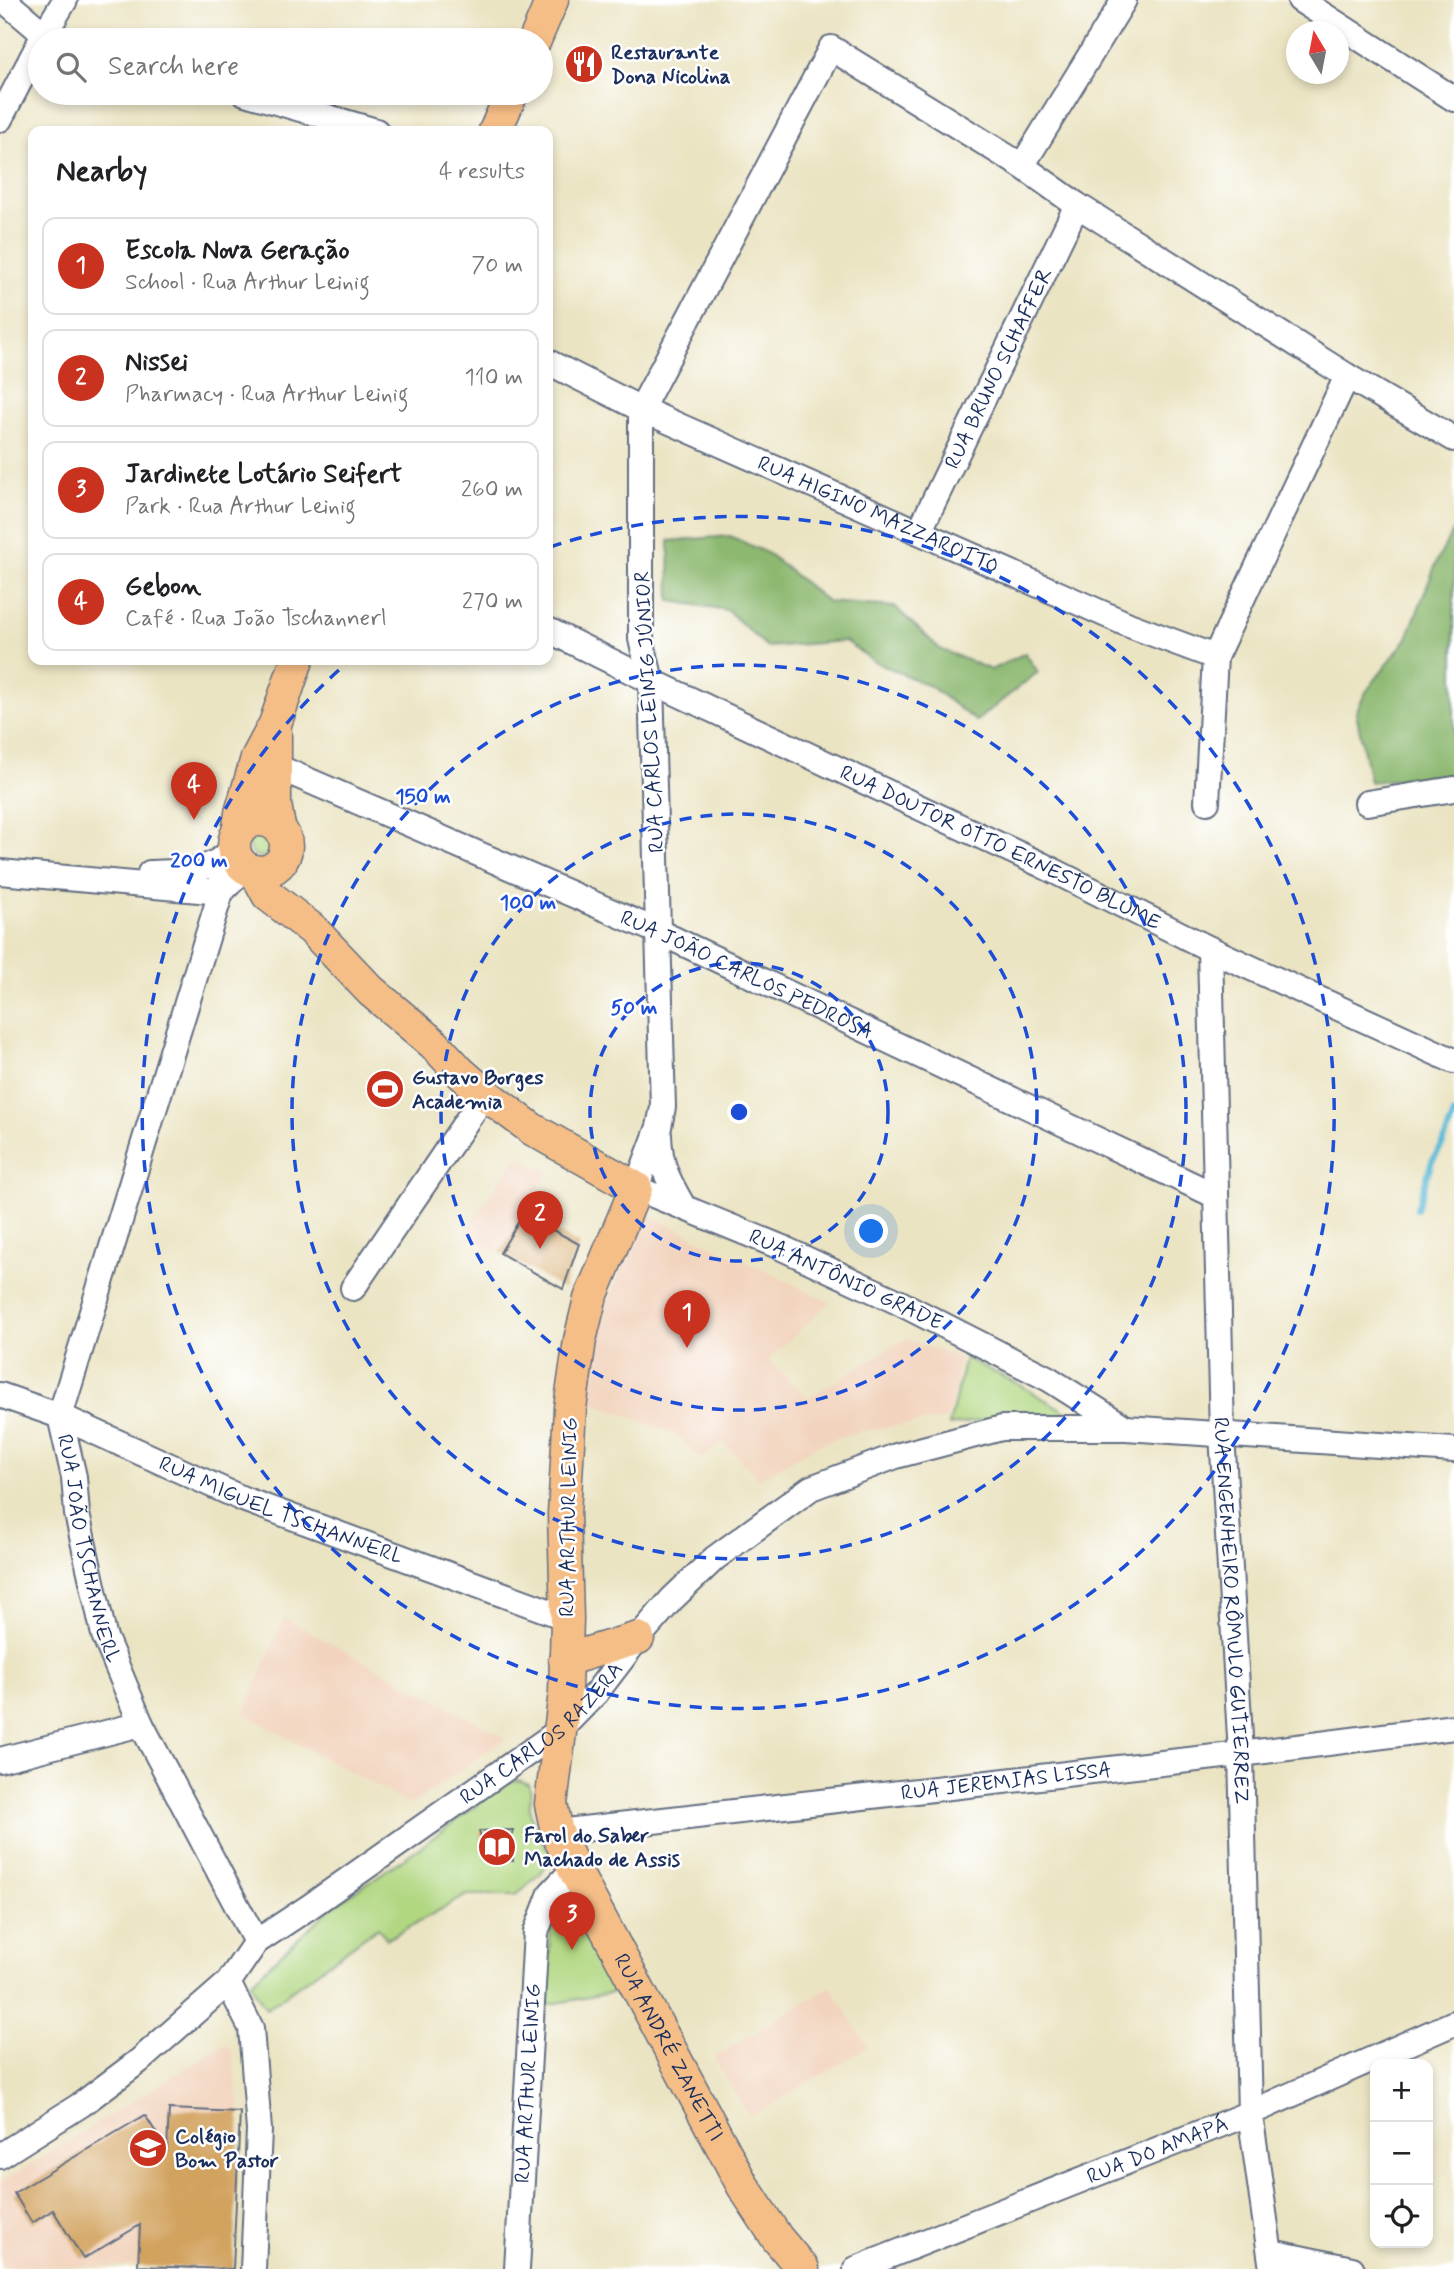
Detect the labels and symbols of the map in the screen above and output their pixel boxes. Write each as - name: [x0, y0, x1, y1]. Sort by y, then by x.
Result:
- north arrow: [1286, 21, 1349, 84]
- place label: Restaurante Dona Nicolina: [611, 39, 731, 91]
- restaurant icon: Restaurante Dona Nicolina: [563, 43, 605, 85]
- street label: RUA BRUNO SCHAFFER: [939, 263, 1060, 474]
- street label: RUA HIGINO MAZZAROTTO: [753, 449, 1003, 581]
- street label: RUA CARLOS LEINIG JÚNIOR: [629, 570, 671, 853]
- street label: RUA DOUTOR OTTO ERNESTO BLUME: [835, 759, 1165, 937]
- pin: 4: [171, 762, 217, 820]
- text: 150 m: [395, 783, 451, 811]
- text: 200 m: [170, 847, 228, 875]
- text: 100 m: [500, 889, 556, 917]
- street label: RUA JOÃO CARLOS PEDROSA: [616, 904, 878, 1047]
- text: 50 m: [611, 994, 658, 1022]
- place label: Gustavo Borges Academia: [412, 1064, 544, 1116]
- sports icon: Gustavo Borges Academia: [364, 1068, 406, 1110]
- centre of rings: [727, 1100, 751, 1124]
- pin: 2: [517, 1191, 563, 1249]
- your location: [854, 1214, 888, 1248]
- street label: RUA ANTÔNIO GRADE: [744, 1223, 947, 1337]
- pin: 1: [664, 1290, 710, 1348]
- street label: RUA ARTHUR LEINIG: [553, 1417, 585, 1617]
- street label: RUA ENGENHEIRO RÔMULO GUTIERREZ: [1207, 1417, 1255, 1805]
- street label: RUA JOÃO TSCHANNERL: [50, 1432, 127, 1667]
- street label: RUA MIGUEL TSCHANNERL: [154, 1450, 407, 1572]
- street label: RUA CARLOS RAZERA: [455, 1656, 630, 1812]
- street label: RUA JEREMIAS LISSA: [900, 1756, 1113, 1808]
- place label: Farol do Saber Machado de Assis: [524, 1822, 681, 1874]
- library icon: Farol do Saber Machado de Assis: [476, 1826, 518, 1868]
- pin: 3: [549, 1892, 595, 1950]
- street label: RUA ANDRÉ ZANETTI: [607, 1949, 730, 2146]
- street label: RUA ARTHUR LEINIG: [509, 1983, 548, 2184]
- street label: RUA DO AMAPÁ: [1083, 2110, 1232, 2191]
- place label: Colégio Bom Pastor: [175, 2123, 279, 2175]
- school or university icon: Colégio Bom Pastor: [127, 2127, 169, 2169]

